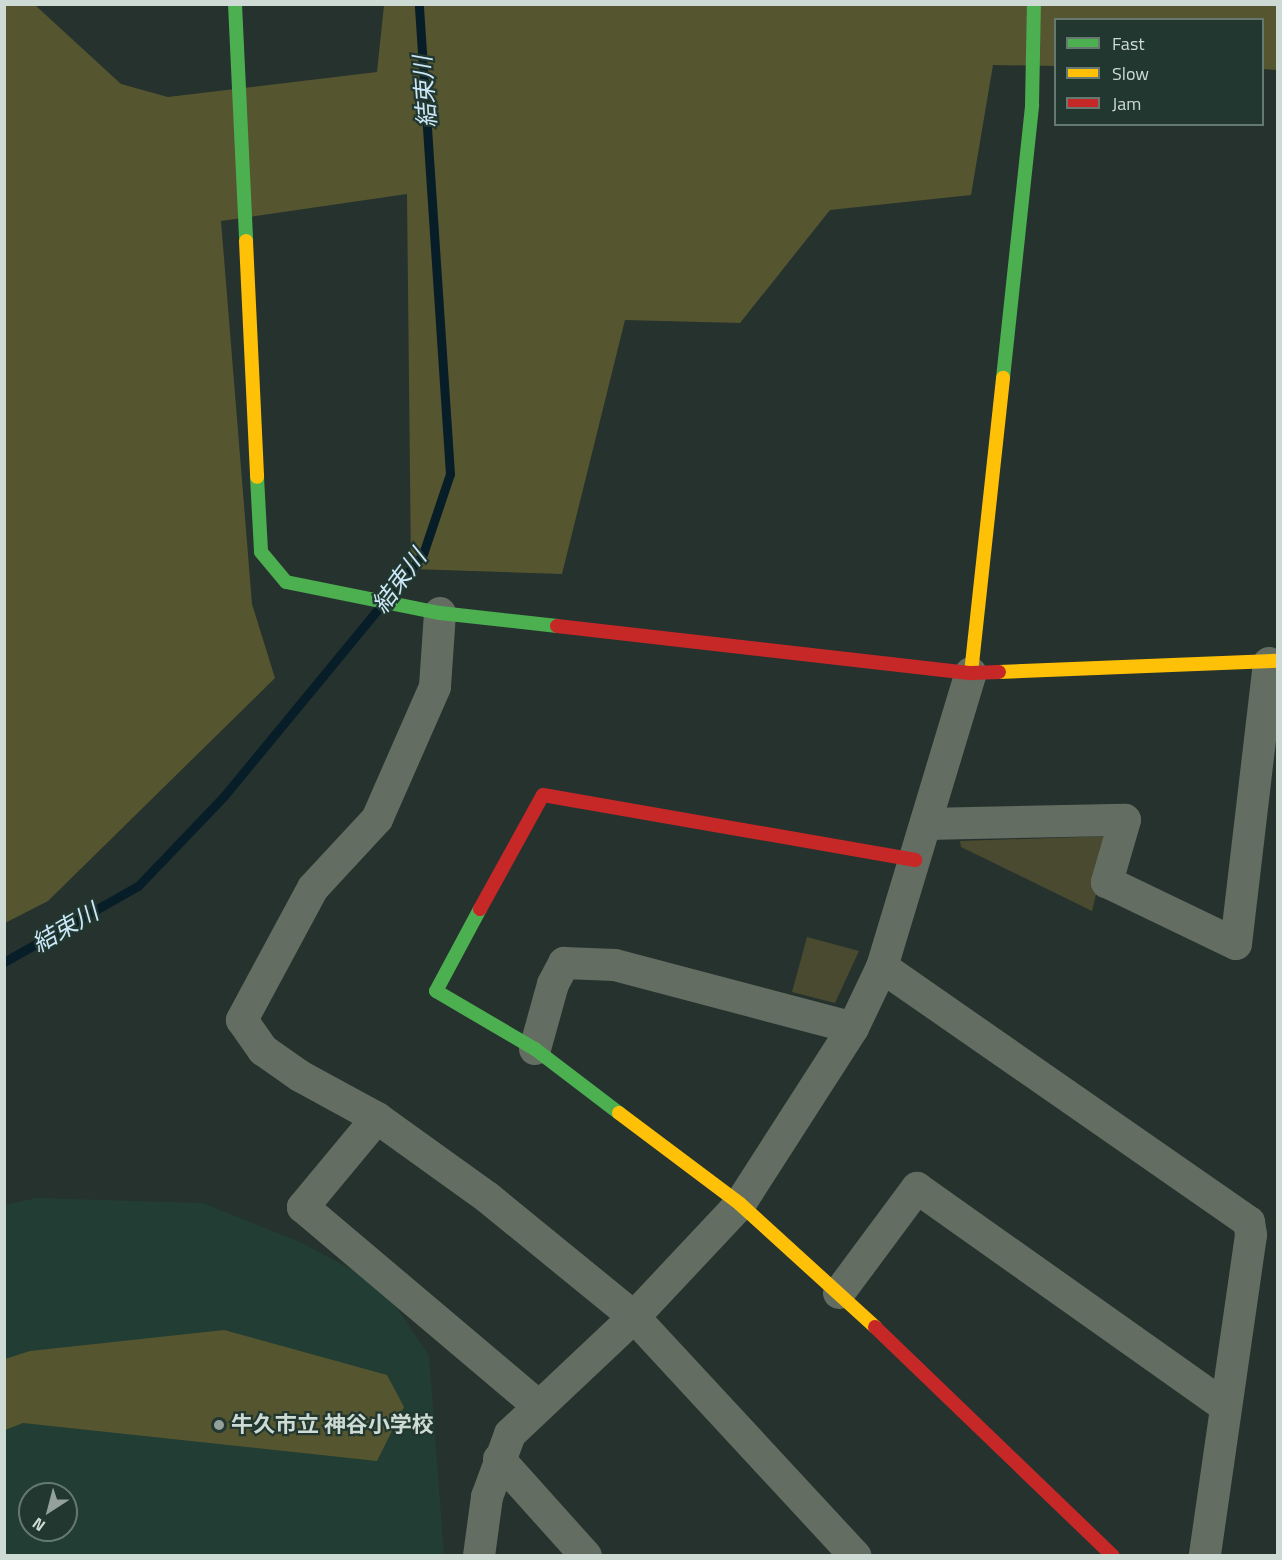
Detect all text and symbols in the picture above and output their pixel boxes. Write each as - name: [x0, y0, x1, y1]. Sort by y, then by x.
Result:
- legend: [1054, 18, 1264, 126]
- text: Fast: [1112, 30, 1145, 57]
- water label: 結束川: [408, 55, 442, 129]
- text: Slow: [1112, 60, 1149, 87]
- text: Jam: [1112, 90, 1141, 117]
- water label: 結束川: [366, 544, 432, 618]
- water label: 結束川: [27, 898, 103, 958]
- place label: 牛久市立 神谷小学校: [231, 1412, 434, 1438]
- marker: 牛久市立 神谷小学校: [212, 1418, 226, 1432]
- north arrow: [18, 1482, 78, 1542]
- text: N: [27, 1512, 50, 1538]

